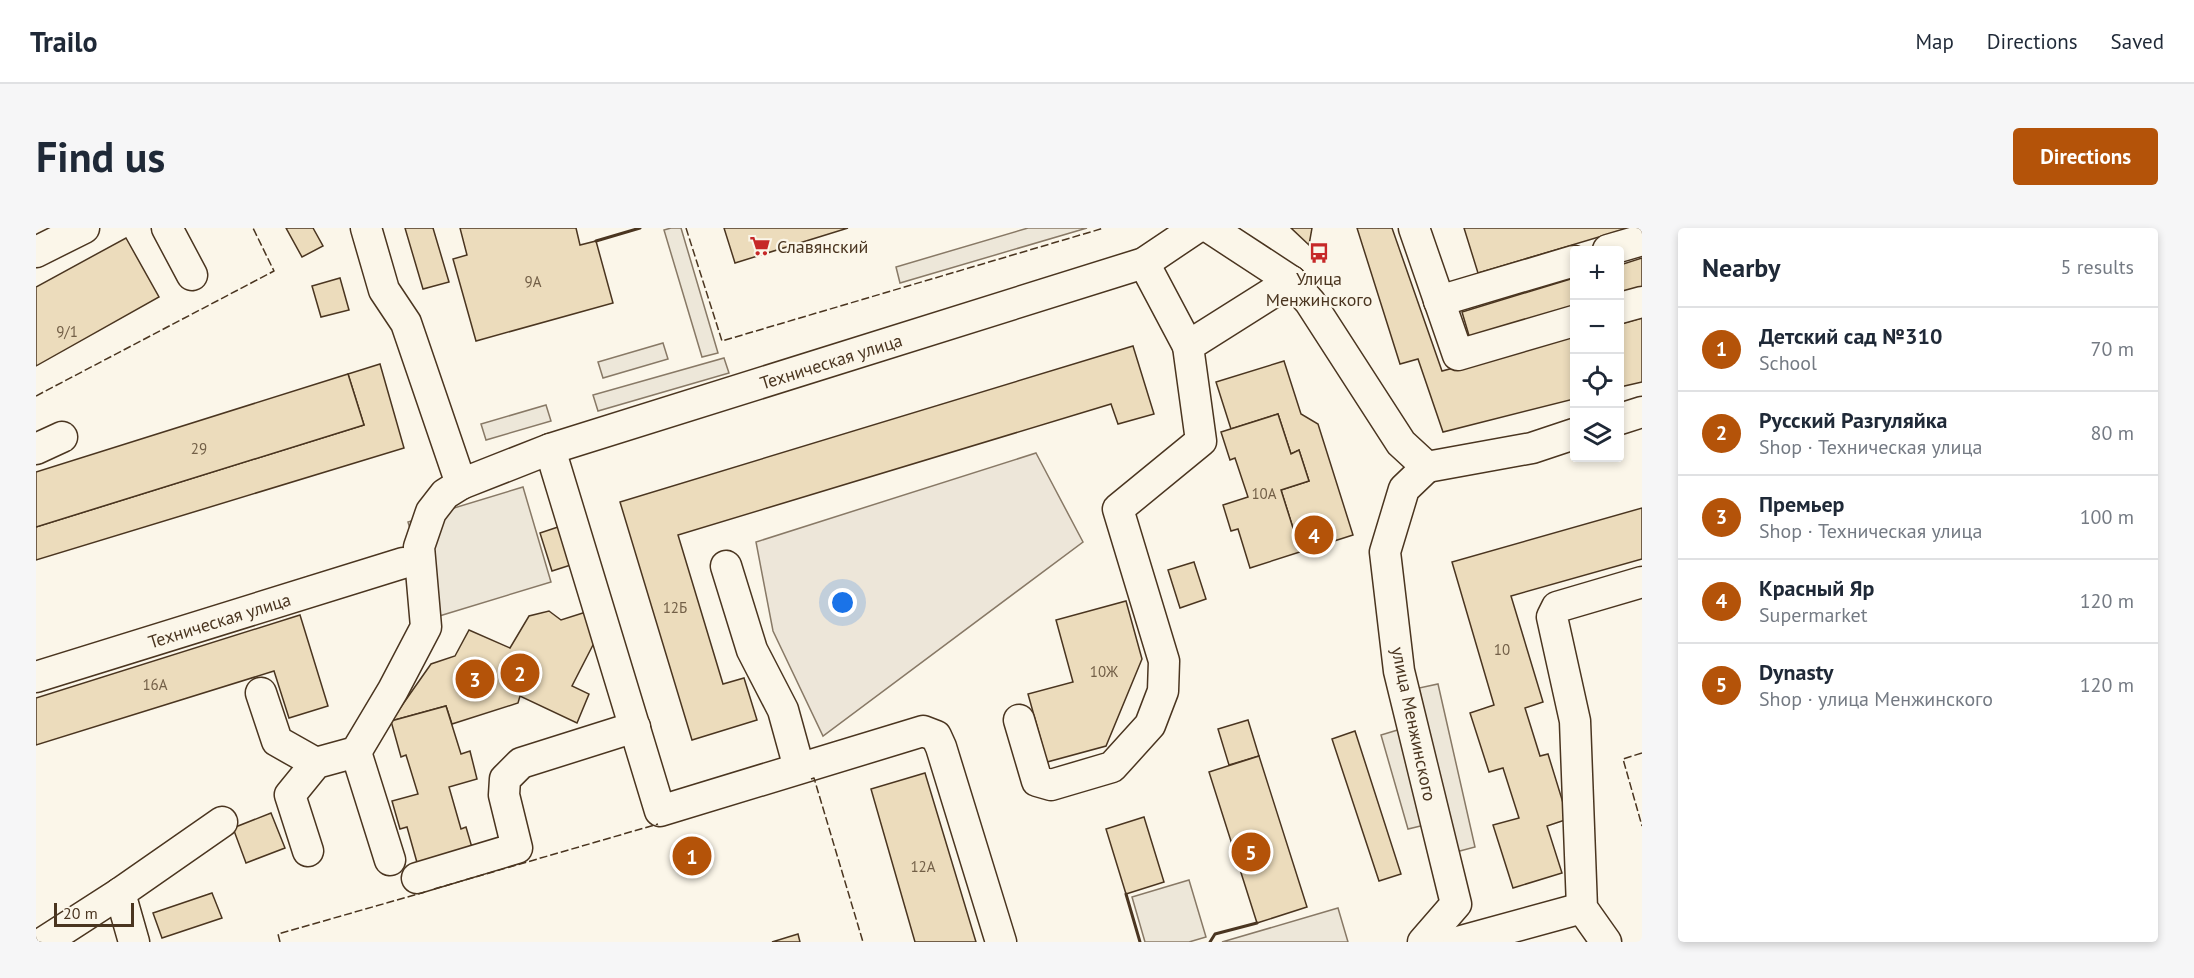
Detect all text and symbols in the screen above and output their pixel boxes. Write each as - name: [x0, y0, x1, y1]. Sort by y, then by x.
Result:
- text: Trailo: [30, 23, 97, 60]
- text: Map: [1915, 28, 1954, 55]
- text: Directions: [1987, 28, 2078, 55]
- text: Saved: [2111, 28, 2164, 55]
- button: Directions: [2013, 128, 2158, 185]
- text: Find us: [36, 129, 165, 184]
- supermarket icon: Славянский: [748, 234, 772, 258]
- place label: Славянский: [777, 235, 868, 258]
- bus stop icon: Улица Менжинского: [1307, 241, 1331, 265]
- map controls: [1570, 246, 1624, 462]
- button: +: [1570, 246, 1624, 300]
- text: Nearby: [1702, 251, 1780, 284]
- text: 5 results: [2061, 254, 2134, 280]
- place label: Улица Менжинского: [1266, 267, 1372, 311]
- house number: 9А: [525, 272, 542, 291]
- button: −: [1570, 300, 1624, 354]
- house number: 9/1: [56, 322, 78, 341]
- text: Детский сад №310: [1759, 322, 1942, 350]
- street label: Техническая улица: [757, 328, 905, 394]
- text: 1: [1716, 336, 1727, 362]
- text: 70 m: [2091, 336, 2134, 362]
- text: School: [1759, 350, 1817, 376]
- button: locate: [1570, 354, 1624, 408]
- text: Русский Разгуляйка: [1759, 406, 1947, 434]
- button: layers: [1570, 408, 1624, 462]
- text: 2: [1716, 420, 1727, 446]
- text: 80 m: [2091, 420, 2134, 446]
- text: Shop · Техническая улица: [1759, 434, 1982, 460]
- house number: 29: [191, 439, 207, 458]
- house number: 10А: [1251, 484, 1277, 503]
- text: Премьер: [1759, 490, 1845, 518]
- text: 3: [1716, 504, 1727, 530]
- text: 100 m: [2080, 504, 2134, 530]
- pin: 4: [1294, 512, 1334, 558]
- text: Shop · Техническая улица: [1759, 518, 1982, 544]
- text: Красный Яр: [1759, 574, 1874, 602]
- street label: Техническая улица: [145, 587, 293, 653]
- your location: [828, 588, 857, 617]
- text: 4: [1716, 588, 1727, 614]
- text: 120 m: [2080, 588, 2134, 614]
- house number: 12Б: [663, 598, 687, 617]
- text: Supermarket: [1759, 602, 1867, 628]
- house number: 10: [1494, 640, 1510, 659]
- street label: улица Менжинского: [1386, 645, 1442, 803]
- pin: 2: [500, 650, 540, 696]
- pin: 3: [456, 656, 494, 702]
- text: Dynasty: [1759, 658, 1833, 686]
- house number: 10Ж: [1090, 662, 1119, 681]
- text: 5: [1716, 672, 1727, 698]
- text: 120 m: [2080, 672, 2134, 698]
- house number: 16А: [142, 675, 168, 694]
- text: Shop · улица Менжинского: [1759, 686, 1993, 712]
- pin: 5: [1232, 830, 1270, 874]
- pin: 1: [672, 834, 712, 878]
- house number: 12А: [910, 857, 936, 876]
- scale bar: [54, 900, 134, 928]
- text: 20 m: [63, 903, 98, 923]

